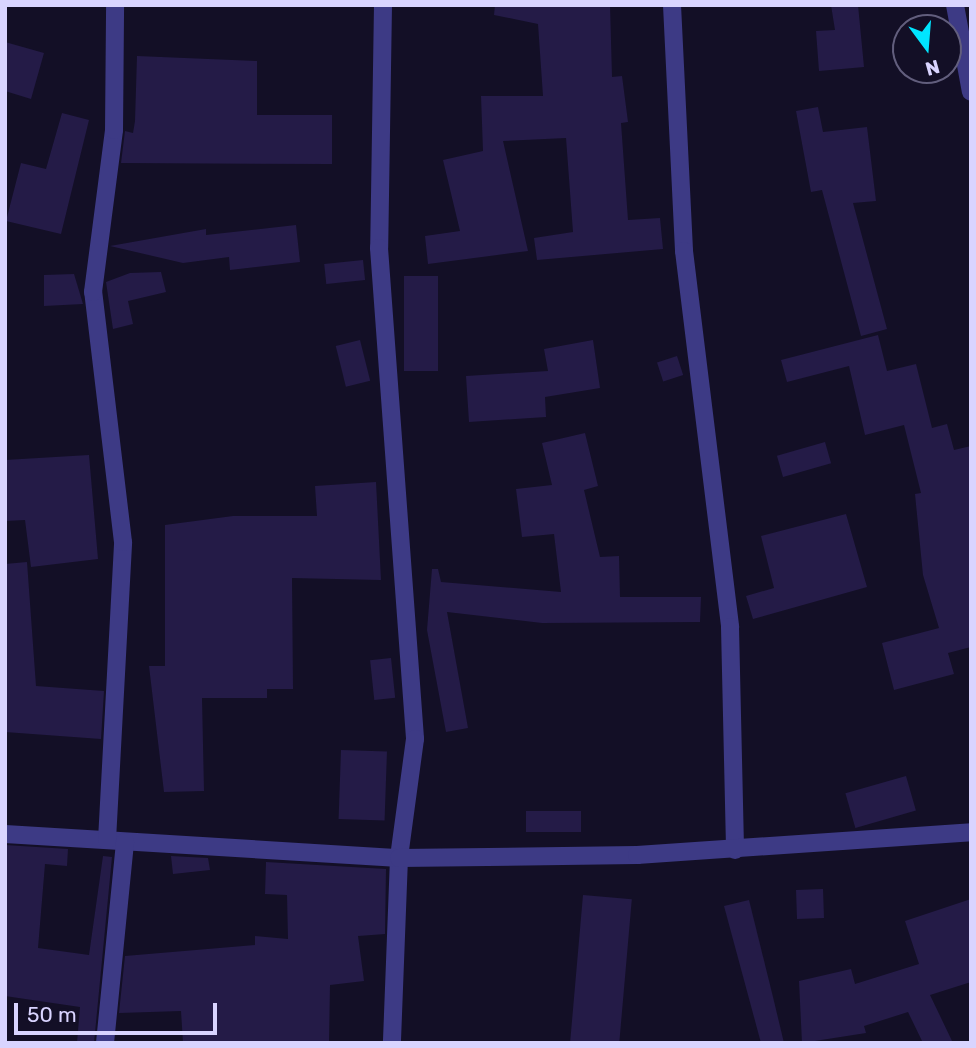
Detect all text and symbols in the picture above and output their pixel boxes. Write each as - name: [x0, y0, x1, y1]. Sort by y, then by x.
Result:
- north arrow: [892, 14, 962, 84]
- text: N: [923, 55, 942, 81]
- scale bar: [18, 988, 220, 1032]
- text: 50 m: [27, 1002, 77, 1027]

